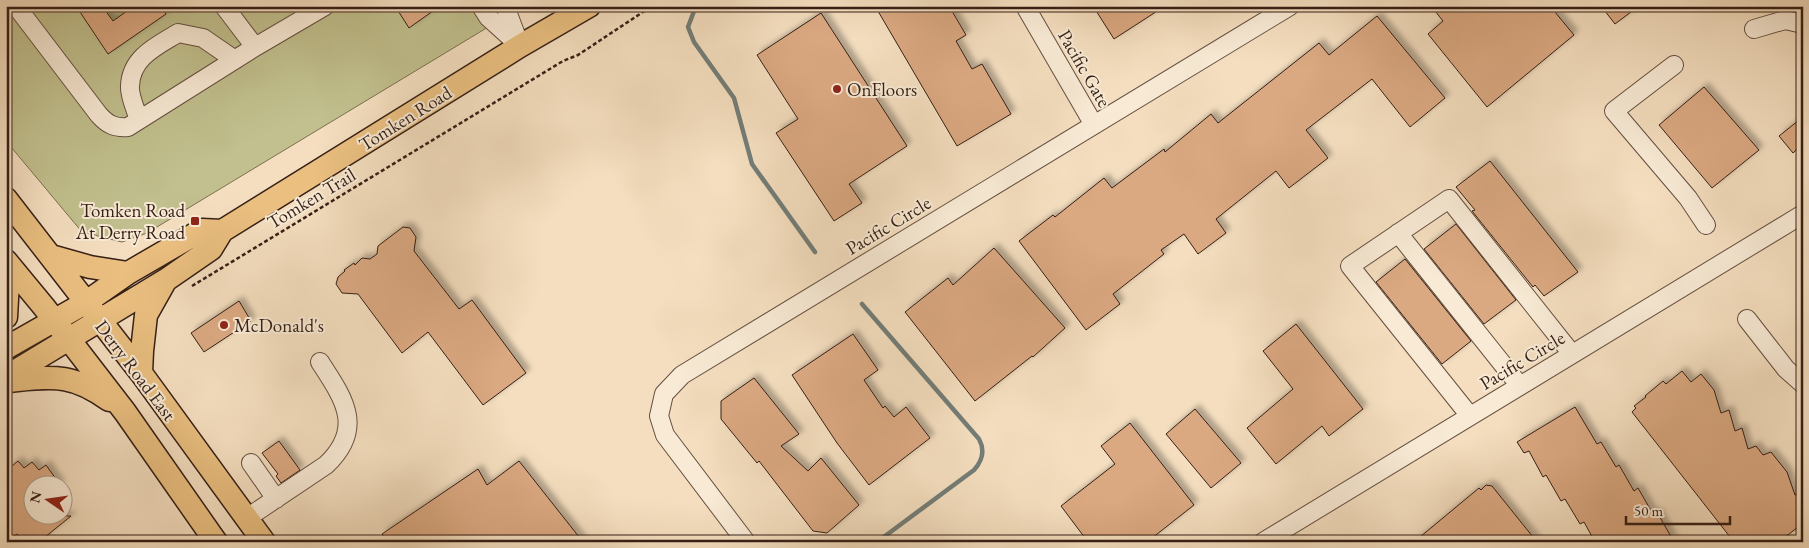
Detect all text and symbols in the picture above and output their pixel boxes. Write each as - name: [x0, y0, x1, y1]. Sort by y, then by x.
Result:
- street label: Pacific Gate: [1052, 25, 1117, 112]
- place label: OnFloors: [847, 77, 917, 102]
- street label: Tomken Road: [354, 80, 457, 157]
- marker: OnFloors: [831, 83, 843, 95]
- street label: Tomken Trail: [262, 162, 361, 235]
- street label: Pacific Circle: [841, 190, 935, 261]
- place label: Tomken Road At Derry Road: [75, 198, 185, 245]
- marker: Tomken Road At Derry Road: [189, 215, 201, 227]
- place label: McDonald's: [234, 313, 324, 338]
- street label: Derry Road East: [89, 315, 182, 426]
- marker: McDonald's: [218, 319, 230, 331]
- street label: Pacific Circle: [1475, 325, 1569, 396]
- north arrow: [22, 476, 72, 526]
- text: N: [25, 489, 46, 505]
- scale bar: [1626, 493, 1730, 525]
- text: 50 m: [1634, 501, 1663, 520]

